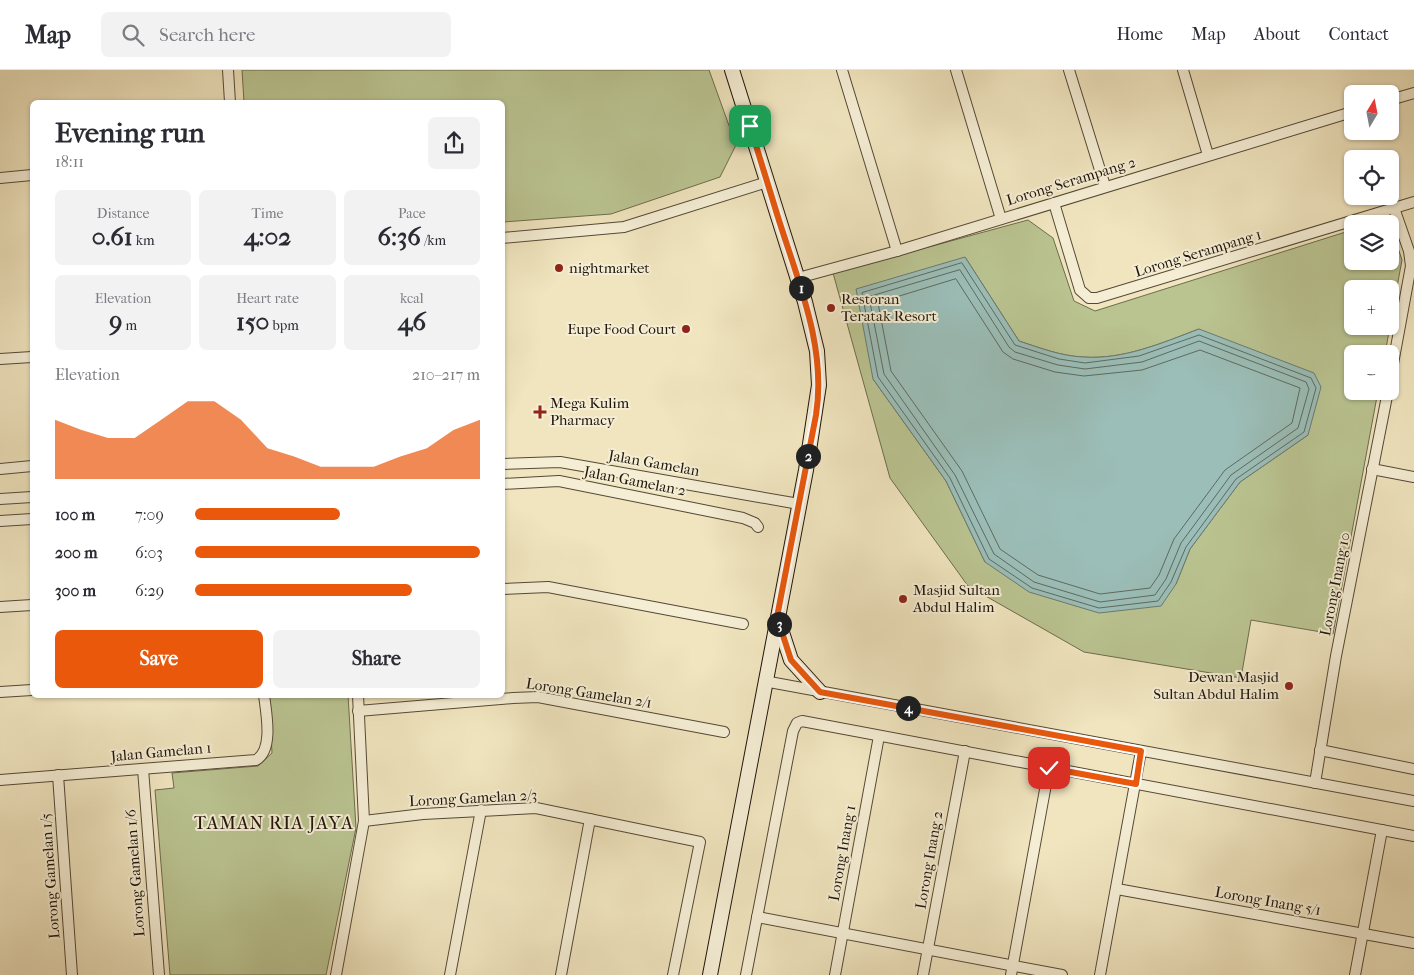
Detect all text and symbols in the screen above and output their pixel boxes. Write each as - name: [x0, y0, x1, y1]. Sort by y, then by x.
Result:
- search box: [101, 12, 451, 57]
- text: Map: [25, 21, 71, 49]
- icon: search: [119, 21, 147, 49]
- text: Search here: [159, 24, 255, 46]
- text: Home: [1116, 24, 1163, 45]
- text: Map: [1191, 24, 1226, 45]
- text: About: [1254, 24, 1300, 45]
- text: Contact: [1328, 24, 1389, 45]
- north arrow: [1344, 85, 1399, 140]
- map controls: [1344, 85, 1399, 400]
- pin: [729, 105, 771, 147]
- icon: arrive: [736, 112, 764, 140]
- text: Evening run: [55, 116, 205, 149]
- button: share: [428, 117, 480, 169]
- button: locate: [1344, 150, 1399, 205]
- text: 18:11: [55, 152, 84, 171]
- street label: Lorong Serampang 2: [1004, 153, 1138, 209]
- text: Distance: [97, 205, 149, 222]
- text: Time: [252, 205, 283, 222]
- text: Pace: [398, 205, 426, 222]
- button: layers: [1344, 215, 1399, 270]
- text: 0.61: [92, 222, 133, 251]
- text: 4:02: [244, 222, 291, 251]
- text: 6:36: [377, 222, 421, 251]
- street label: Lorong Serampang 1: [1132, 225, 1264, 281]
- text: km: [133, 232, 155, 249]
- text: /km: [421, 232, 446, 249]
- place label: nightmarket: [569, 259, 650, 277]
- marker: nightmarket: [553, 262, 565, 274]
- pin: 1: [788, 276, 814, 300]
- text: 1: [799, 280, 804, 297]
- button: +: [1344, 280, 1399, 335]
- text: Elevation: [95, 290, 151, 307]
- text: Heart rate: [236, 290, 299, 307]
- text: kcal: [400, 290, 424, 307]
- place label: Restoran Teratak Resort: [841, 290, 937, 325]
- marker: Restoran Teratak Resort: [825, 302, 837, 314]
- text: 9: [109, 307, 122, 336]
- text: 150: [236, 307, 269, 336]
- text: 46: [398, 307, 426, 336]
- text: m: [122, 317, 137, 334]
- text: bpm: [269, 317, 299, 334]
- place label: Eupe Food Court: [567, 320, 677, 338]
- marker: Eupe Food Court: [680, 323, 692, 335]
- button: −: [1344, 345, 1399, 400]
- text: Elevation: [55, 365, 120, 384]
- text: 210–217 m: [412, 365, 480, 384]
- place label: Mega Kulim Pharmacy: [550, 394, 630, 429]
- marker: Mega Kulim Pharmacy: [534, 406, 546, 418]
- pin: 2: [796, 444, 820, 468]
- street label: Jalan Gamelan: [606, 446, 701, 480]
- text: 2: [805, 448, 812, 465]
- street label: Jalan Gamelan 2: [582, 462, 688, 500]
- text: 100 m: [55, 505, 95, 524]
- text: 7:09: [135, 505, 164, 524]
- street label: Lorong Inang 10: [1316, 531, 1354, 637]
- text: 200 m: [55, 543, 98, 562]
- text: 6:03: [135, 543, 163, 562]
- text: 300 m: [55, 581, 96, 600]
- text: 6:29: [135, 581, 164, 600]
- place label: Masjid Sultan Abdul Halim: [912, 581, 1000, 616]
- marker: Masjid Sultan Abdul Halim: [897, 593, 909, 605]
- pin: 3: [766, 612, 792, 636]
- text: 3: [777, 616, 782, 633]
- button: Save: [55, 630, 263, 688]
- button: Share: [273, 630, 480, 688]
- place label: Dewan Masjid Sultan Abdul Halim: [1153, 668, 1280, 703]
- street label: Lorong Gamelan 2/1: [525, 674, 653, 712]
- marker: Dewan Masjid Sultan Abdul Halim: [1283, 680, 1295, 692]
- pin: 4: [896, 696, 920, 720]
- text: 4: [904, 700, 913, 717]
- street label: Jalan Gamelan 1: [109, 739, 212, 765]
- pin: [1028, 747, 1070, 789]
- icon: check: [1035, 754, 1063, 782]
- street label: Lorong Gamelan 2/3: [409, 786, 537, 810]
- street label: Lorong Inang 1: [825, 804, 859, 902]
- street label: Lorong Gamelan 1/6: [122, 808, 148, 937]
- street label: Lorong Inang 2: [911, 809, 947, 911]
- street label: Lorong Gamelan 1/5: [37, 812, 63, 940]
- district label: TAMAN RIA JAYA: [194, 813, 354, 834]
- street label: Lorong Inang 5/1: [1214, 883, 1322, 919]

